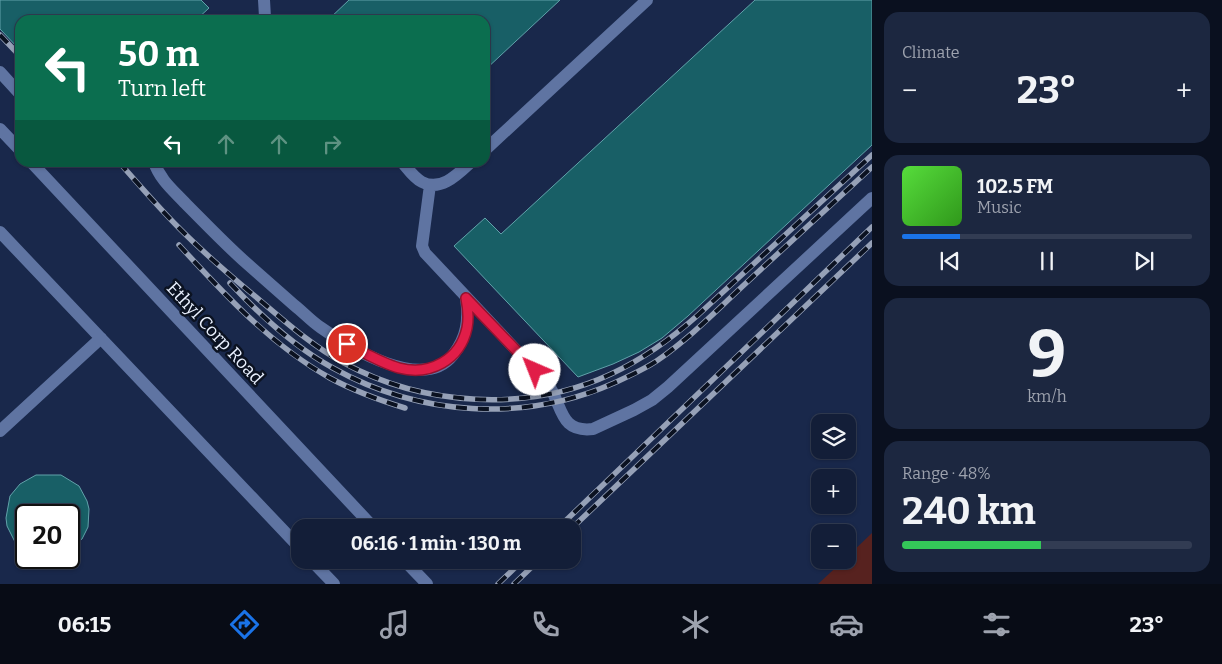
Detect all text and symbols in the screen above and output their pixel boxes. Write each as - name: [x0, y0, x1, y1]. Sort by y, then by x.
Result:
- text: 50 m: [118, 33, 199, 75]
- icon: left: [35, 35, 100, 100]
- text: Climate: [902, 43, 960, 62]
- text: 23°: [1017, 67, 1077, 113]
- text: −: [902, 74, 917, 107]
- text: +: [1176, 74, 1192, 107]
- text: Turn left: [118, 75, 206, 102]
- icon: left: [159, 130, 187, 158]
- icon: ahead: [212, 130, 240, 158]
- icon: ahead: [265, 130, 293, 158]
- icon: right: [318, 130, 346, 158]
- text: 102.5 FM: [977, 175, 1053, 198]
- text: Music: [977, 198, 1022, 217]
- icon: previous: [936, 247, 964, 275]
- icon: pause: [1033, 247, 1061, 275]
- icon: next: [1130, 247, 1158, 275]
- street label: Ethyl Corp Road: [162, 277, 268, 389]
- text: 9: [1028, 315, 1066, 393]
- pin: [326, 323, 368, 365]
- icon: arrive: [333, 330, 361, 358]
- position arrow: [508, 343, 560, 395]
- text: km/h: [1027, 387, 1067, 406]
- map controls: [811, 414, 856, 569]
- button: layers: [811, 414, 856, 459]
- text: Range · 48%: [902, 464, 991, 483]
- button: +: [811, 469, 856, 514]
- text: 240 km: [902, 488, 1036, 534]
- speed limit sign: 20: [15, 504, 80, 569]
- button: −: [811, 524, 856, 569]
- text: 06:16 · 1 min · 130 m: [351, 532, 521, 555]
- icon: directions: [227, 607, 262, 642]
- icon: music: [377, 607, 412, 642]
- icon: phone: [528, 607, 563, 642]
- icon: climate: [678, 607, 713, 642]
- icon: car: [829, 607, 864, 642]
- icon: filters: [979, 607, 1014, 642]
- text: 06:15: [58, 611, 111, 638]
- text: 23°: [1129, 611, 1164, 638]

